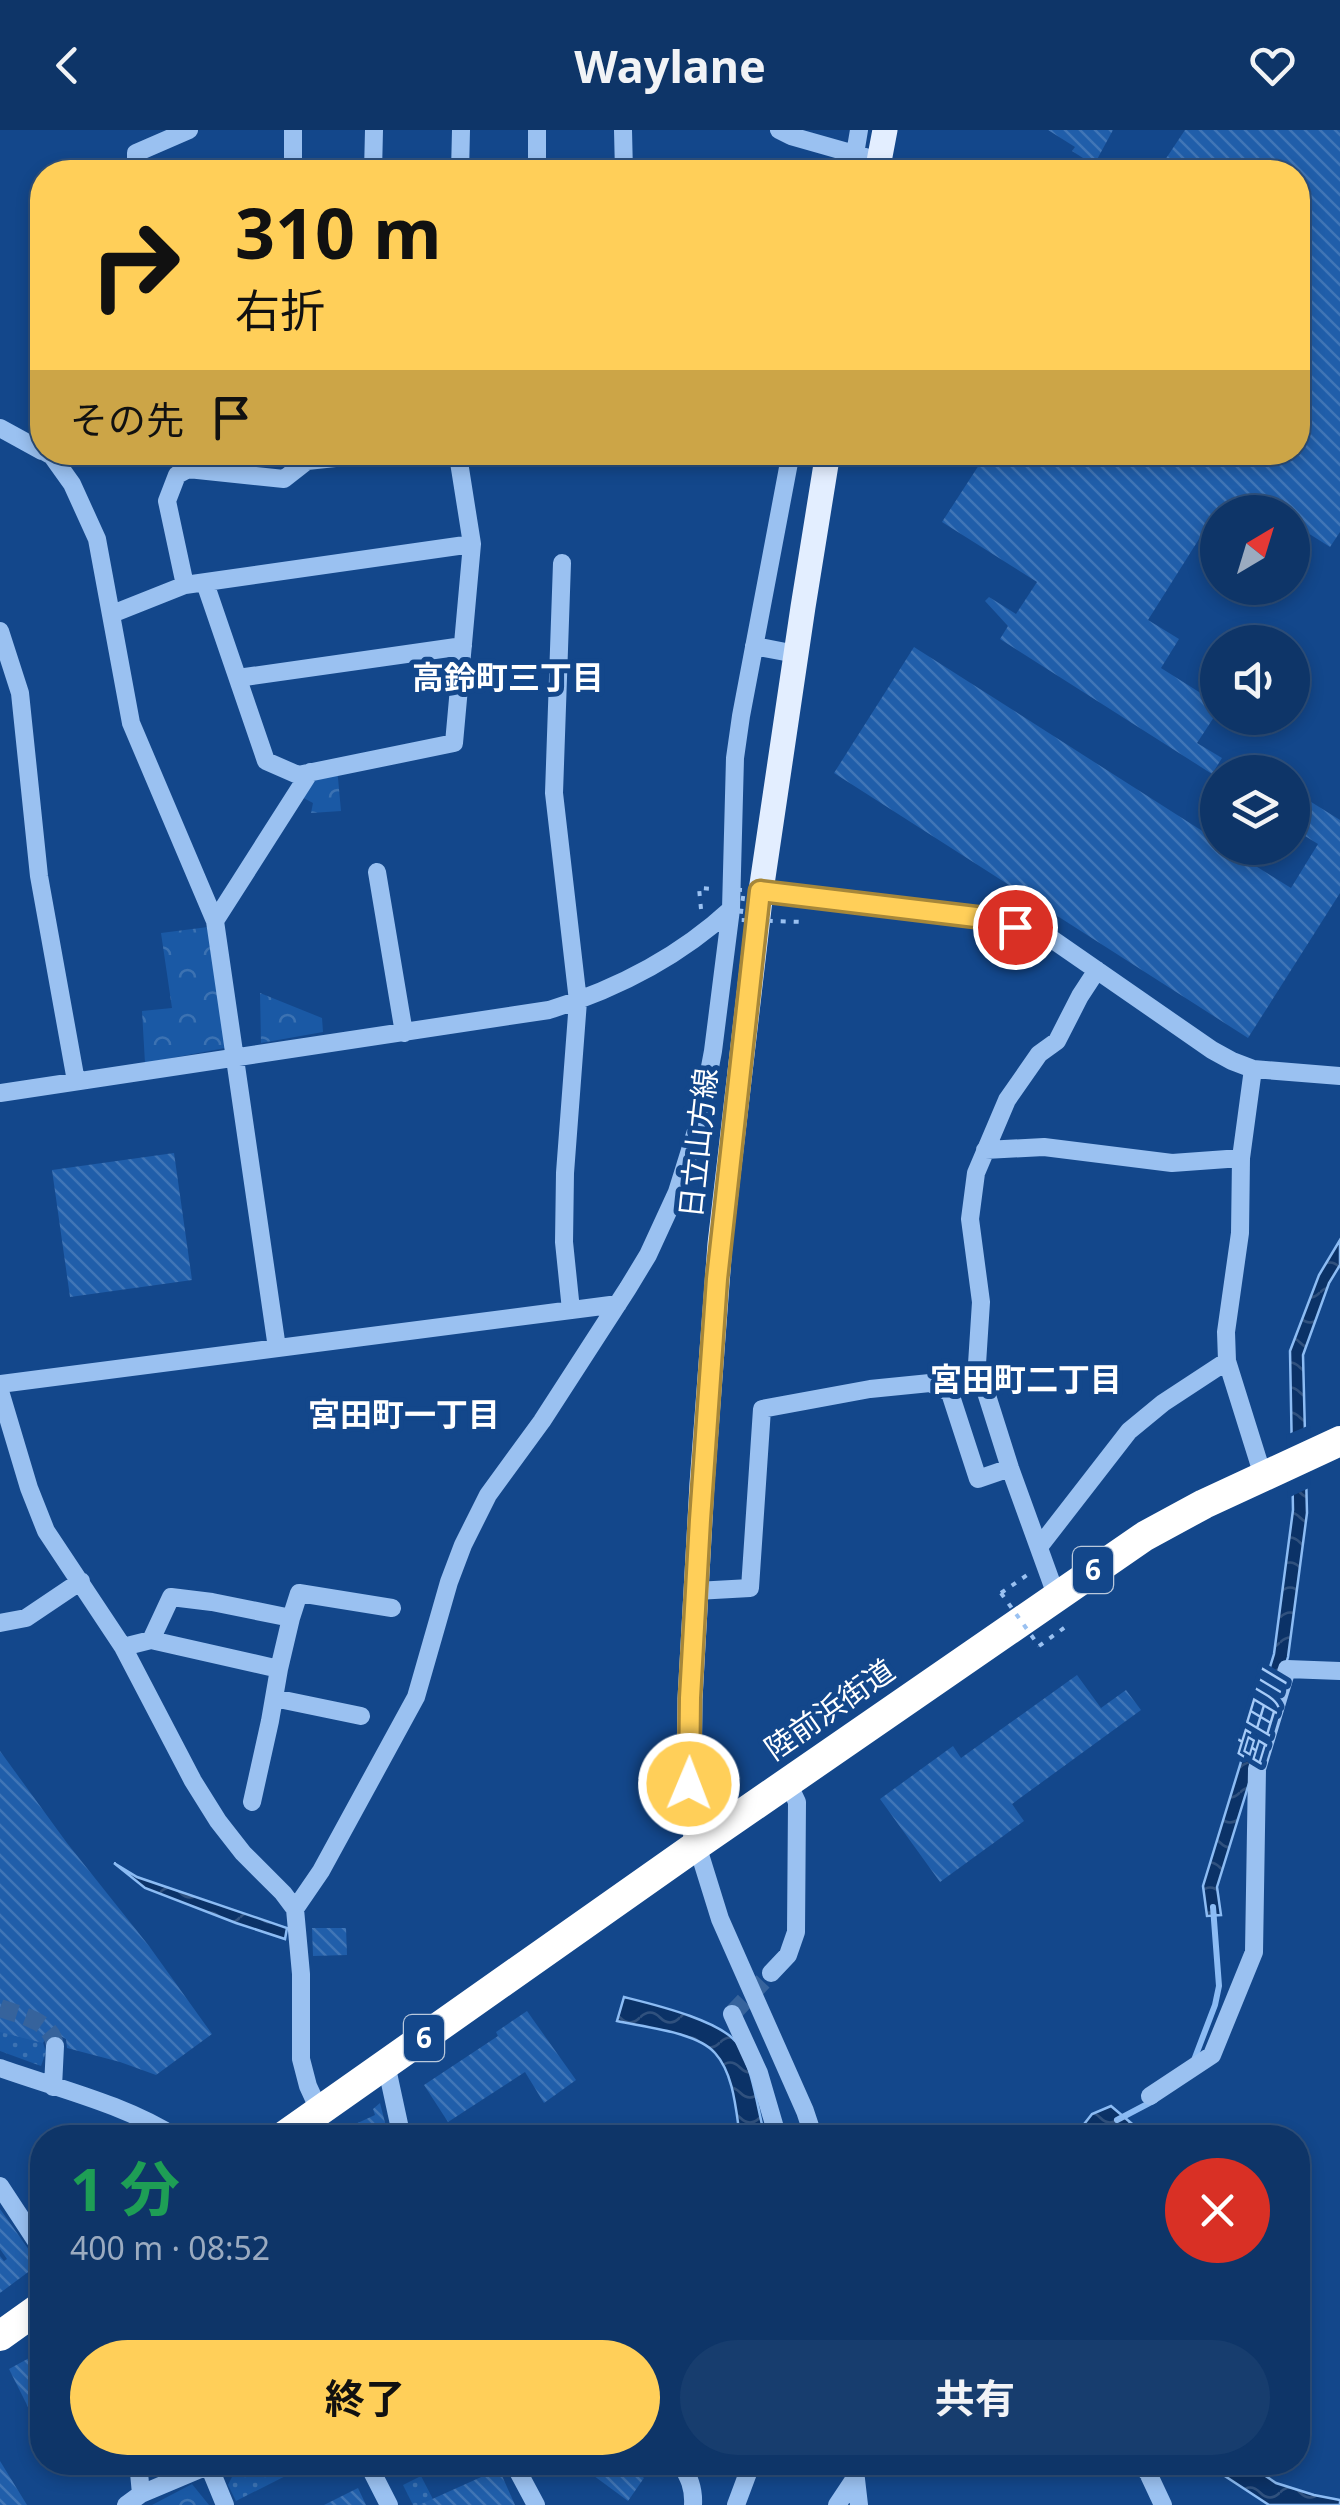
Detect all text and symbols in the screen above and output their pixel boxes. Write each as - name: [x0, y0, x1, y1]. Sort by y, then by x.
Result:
- text: Waylane: [574, 35, 766, 96]
- icon: back: [40, 38, 95, 93]
- icon: heart: [1245, 38, 1300, 93]
- text: 310 m: [235, 184, 442, 280]
- icon: right: [70, 200, 200, 330]
- text: 右折: [235, 279, 325, 340]
- icon: arrive: [204, 390, 259, 445]
- text: その先: [70, 393, 184, 445]
- north arrow: [1200, 495, 1310, 605]
- map controls: [1200, 495, 1310, 865]
- button: sound: [1200, 625, 1310, 735]
- district label: 高鈴町三丁目: [412, 655, 604, 698]
- button: layers: [1200, 755, 1310, 865]
- pin: [973, 885, 1058, 970]
- icon: arrive: [988, 900, 1043, 955]
- street label: 日立山方線: [669, 1066, 726, 1220]
- district label: 宮田町二丁目: [930, 1357, 1122, 1400]
- district label: 宮田町一丁目: [308, 1392, 500, 1435]
- road number: 6: [1073, 1547, 1113, 1593]
- street label: 陸前浜街道: [756, 1649, 902, 1769]
- water label: 宮田川: [1225, 1665, 1295, 1772]
- position arrow: [637, 1732, 741, 1836]
- road number: 6: [404, 2015, 444, 2061]
- text: 1 分: [70, 2147, 180, 2229]
- button: close: [1165, 2158, 1270, 2263]
- text: 400 m · 08:52: [70, 2226, 270, 2269]
- button: 終了: [70, 2340, 660, 2455]
- button: 共有: [680, 2340, 1270, 2455]

